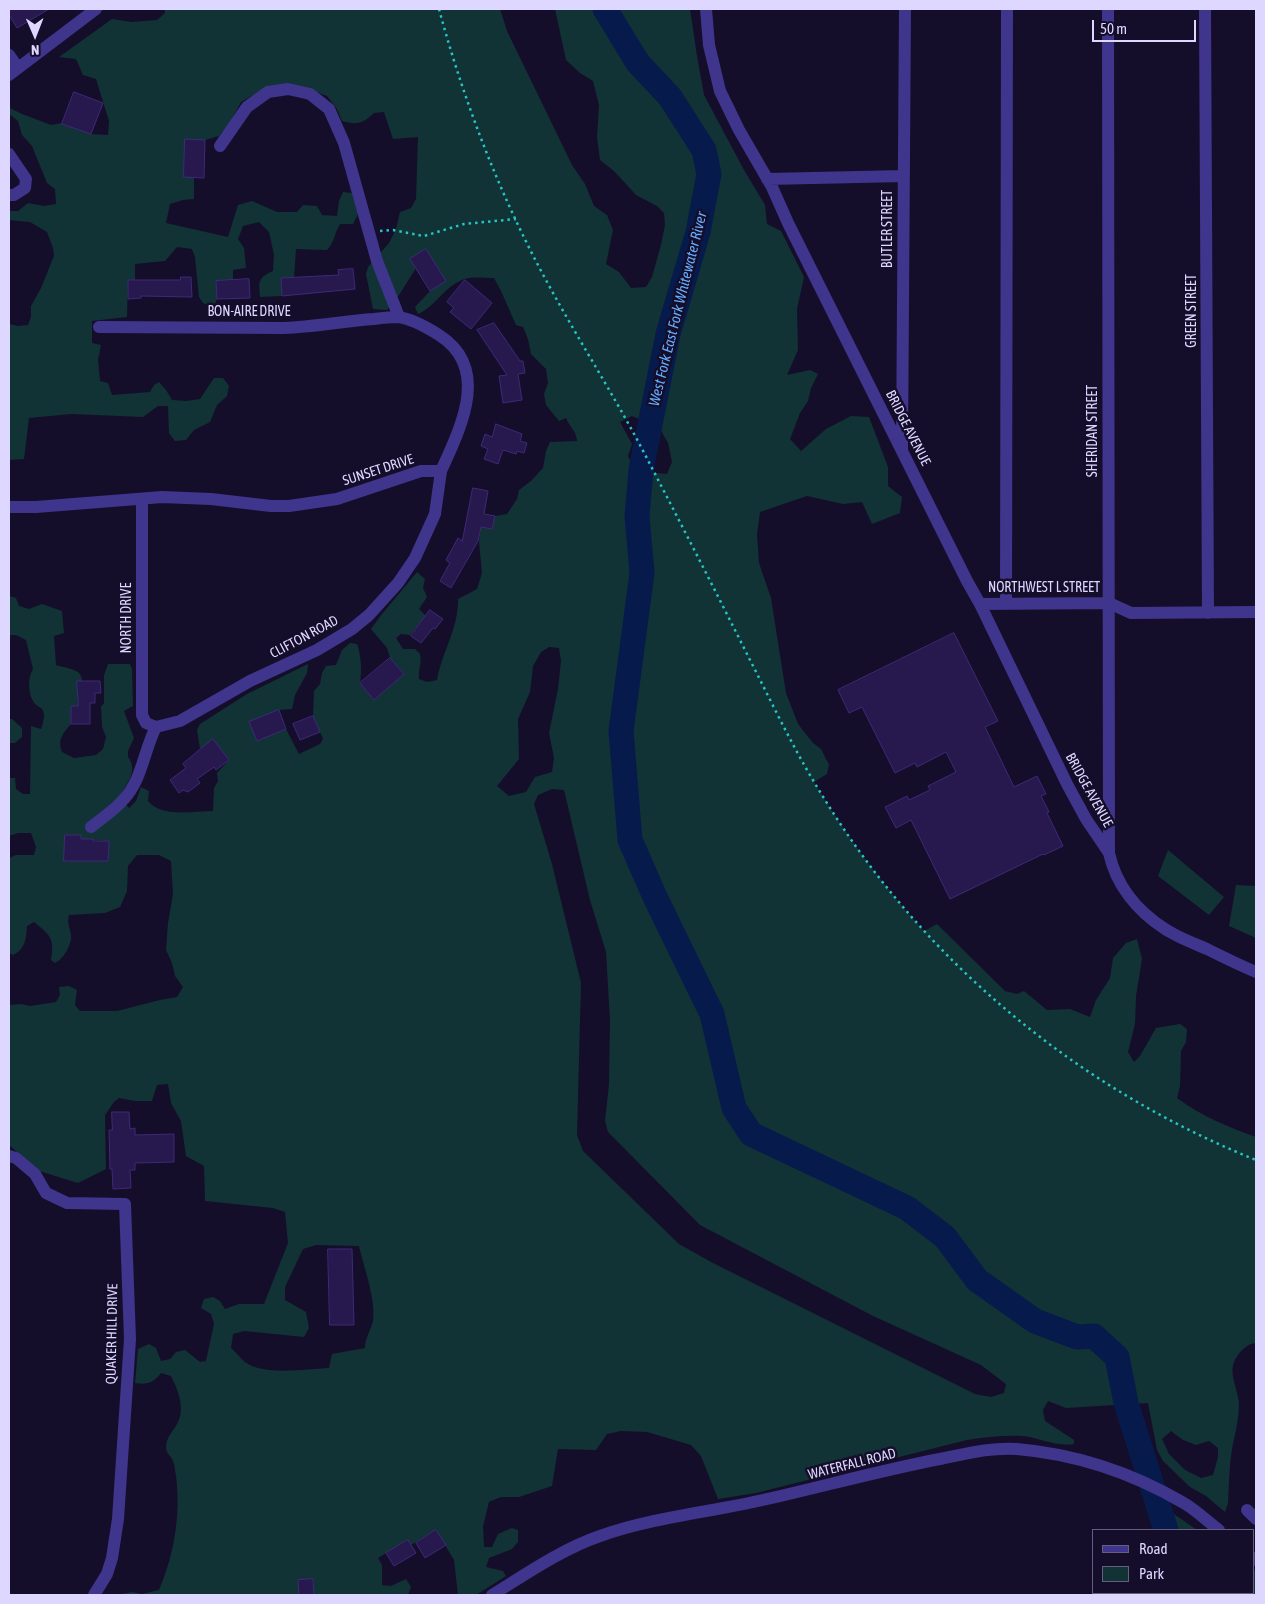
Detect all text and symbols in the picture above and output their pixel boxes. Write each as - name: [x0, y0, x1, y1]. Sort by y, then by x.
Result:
- north arrow: [10, 10, 60, 60]
- scale bar: [1095, 10, 1199, 42]
- text: 50 m: [1100, 20, 1127, 37]
- text: N: [31, 42, 40, 58]
- street label: BUTLER STREET: [880, 190, 896, 268]
- water label: West Fork East Fork Whitewater River: [645, 210, 711, 408]
- street label: GREEN STREET: [1184, 274, 1200, 348]
- street label: BON-AIRE DRIVE: [207, 304, 291, 320]
- street label: SHERIDAN STREET: [1085, 385, 1101, 477]
- street label: BRIDGE AVENUE: [882, 388, 934, 468]
- street label: SUNSET DRIVE: [340, 451, 416, 489]
- street label: NORTHWEST L STREET: [988, 580, 1100, 596]
- street label: NORTH DRIVE: [119, 583, 135, 653]
- street label: CLIFTON ROAD: [267, 612, 341, 662]
- street label: BRIDGE AVENUE: [1062, 750, 1116, 830]
- street label: QUAKER HILL DRIVE: [103, 1283, 121, 1385]
- street label: WATERFALL ROAD: [806, 1445, 898, 1483]
- legend: [1092, 1529, 1255, 1594]
- text: Road: [1139, 1540, 1168, 1557]
- text: Park: [1139, 1565, 1164, 1582]

